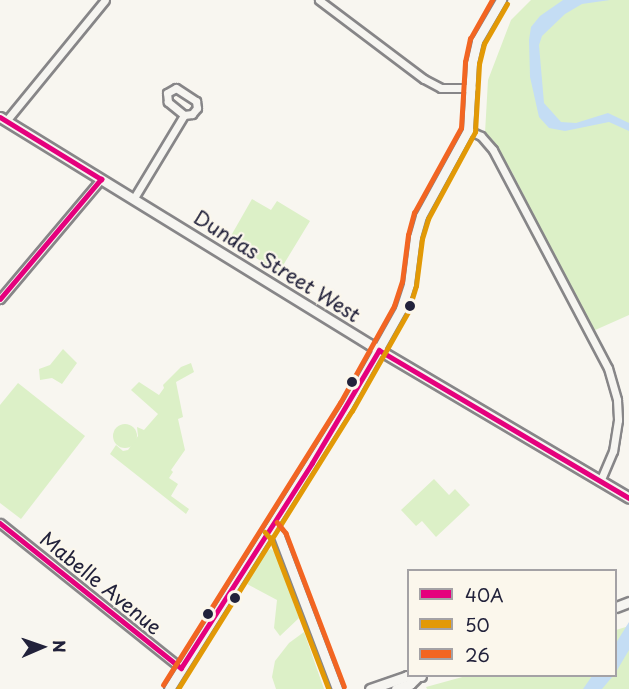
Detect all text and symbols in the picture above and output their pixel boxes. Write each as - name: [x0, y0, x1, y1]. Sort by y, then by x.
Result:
- street label: Dundas Street West: [189, 205, 365, 327]
- unlabelled marker: [404, 300, 416, 312]
- unlabelled marker: [346, 376, 358, 388]
- street label: Mabelle Avenue: [35, 527, 167, 639]
- legend: [407, 569, 617, 677]
- text: 40A: [465, 581, 504, 608]
- unlabelled marker: [229, 592, 241, 604]
- unlabelled marker: [202, 608, 214, 620]
- text: 50: [465, 611, 490, 638]
- north arrow: [12, 617, 72, 677]
- text: N: [48, 640, 72, 653]
- text: 26: [465, 641, 490, 668]

